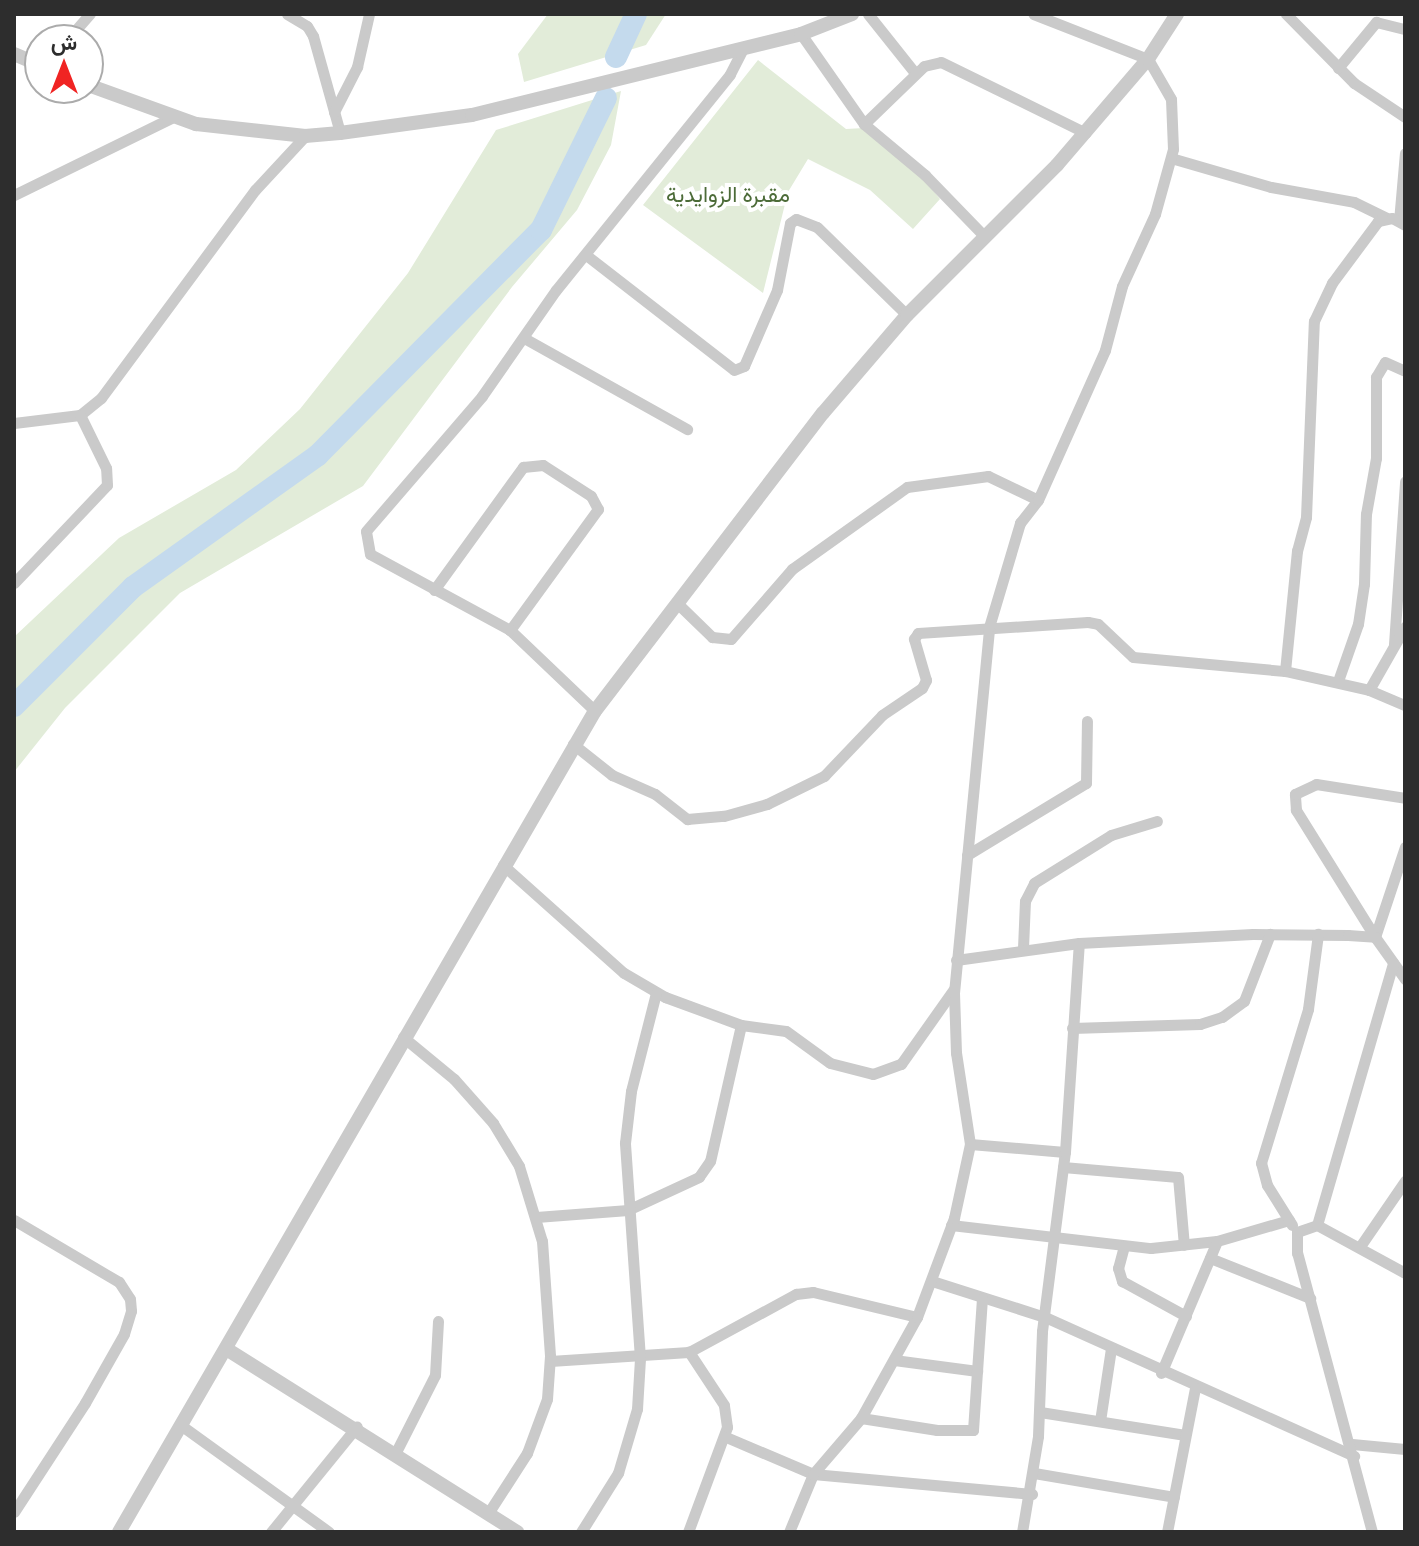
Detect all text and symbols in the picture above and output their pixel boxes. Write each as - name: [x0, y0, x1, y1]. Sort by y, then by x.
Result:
- north arrow: [24, 24, 104, 104]
- text: ش: [51, 27, 77, 56]
- park label: مقبرة الزوايدية: [666, 181, 790, 207]

